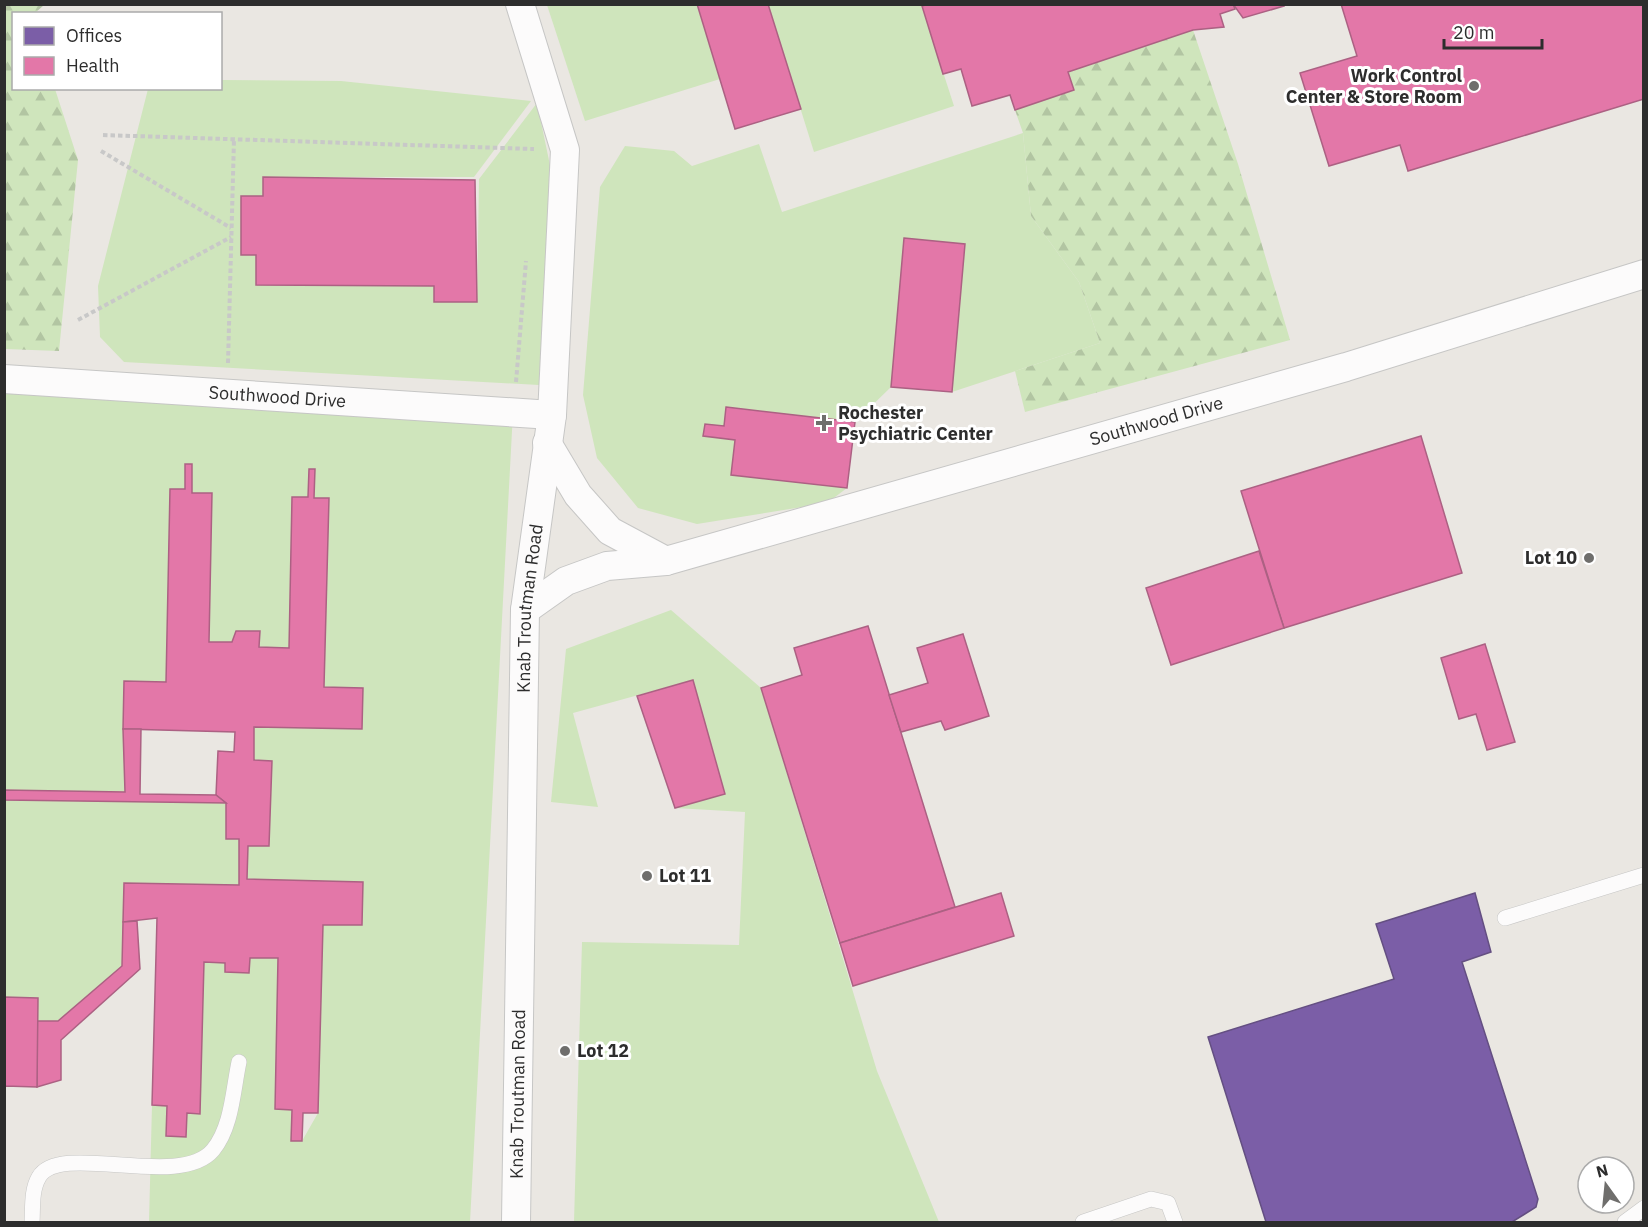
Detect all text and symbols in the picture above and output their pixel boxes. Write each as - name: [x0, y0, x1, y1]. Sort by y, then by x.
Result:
- legend: [12, 12, 222, 90]
- scale bar: [1444, 12, 1542, 50]
- text: 20 m: [1453, 21, 1495, 44]
- text: Offices: [66, 24, 122, 47]
- text: Health: [66, 54, 120, 77]
- place label: Work Control Center & Store Room: [1286, 64, 1463, 108]
- marker: Work Control Center & Store Room: [1467, 79, 1481, 93]
- street label: Southwood Drive: [208, 380, 347, 412]
- street label: Southwood Drive: [1087, 391, 1226, 451]
- place label: Rochester Psychiatric Center: [838, 401, 993, 445]
- marker: Rochester Psychiatric Center: [815, 414, 833, 432]
- street label: Knab Troutman Road: [512, 522, 548, 693]
- place label: Lot 10: [1525, 546, 1577, 569]
- marker: Lot 10: [1582, 551, 1596, 565]
- place label: Lot 11: [659, 864, 711, 887]
- marker: Lot 11: [640, 869, 654, 883]
- street label: Knab Troutman Road: [505, 1009, 530, 1179]
- place label: Lot 12: [577, 1039, 629, 1062]
- marker: Lot 12: [558, 1044, 572, 1058]
- north arrow: [1576, 1155, 1636, 1215]
- text: N: [1594, 1159, 1610, 1182]

